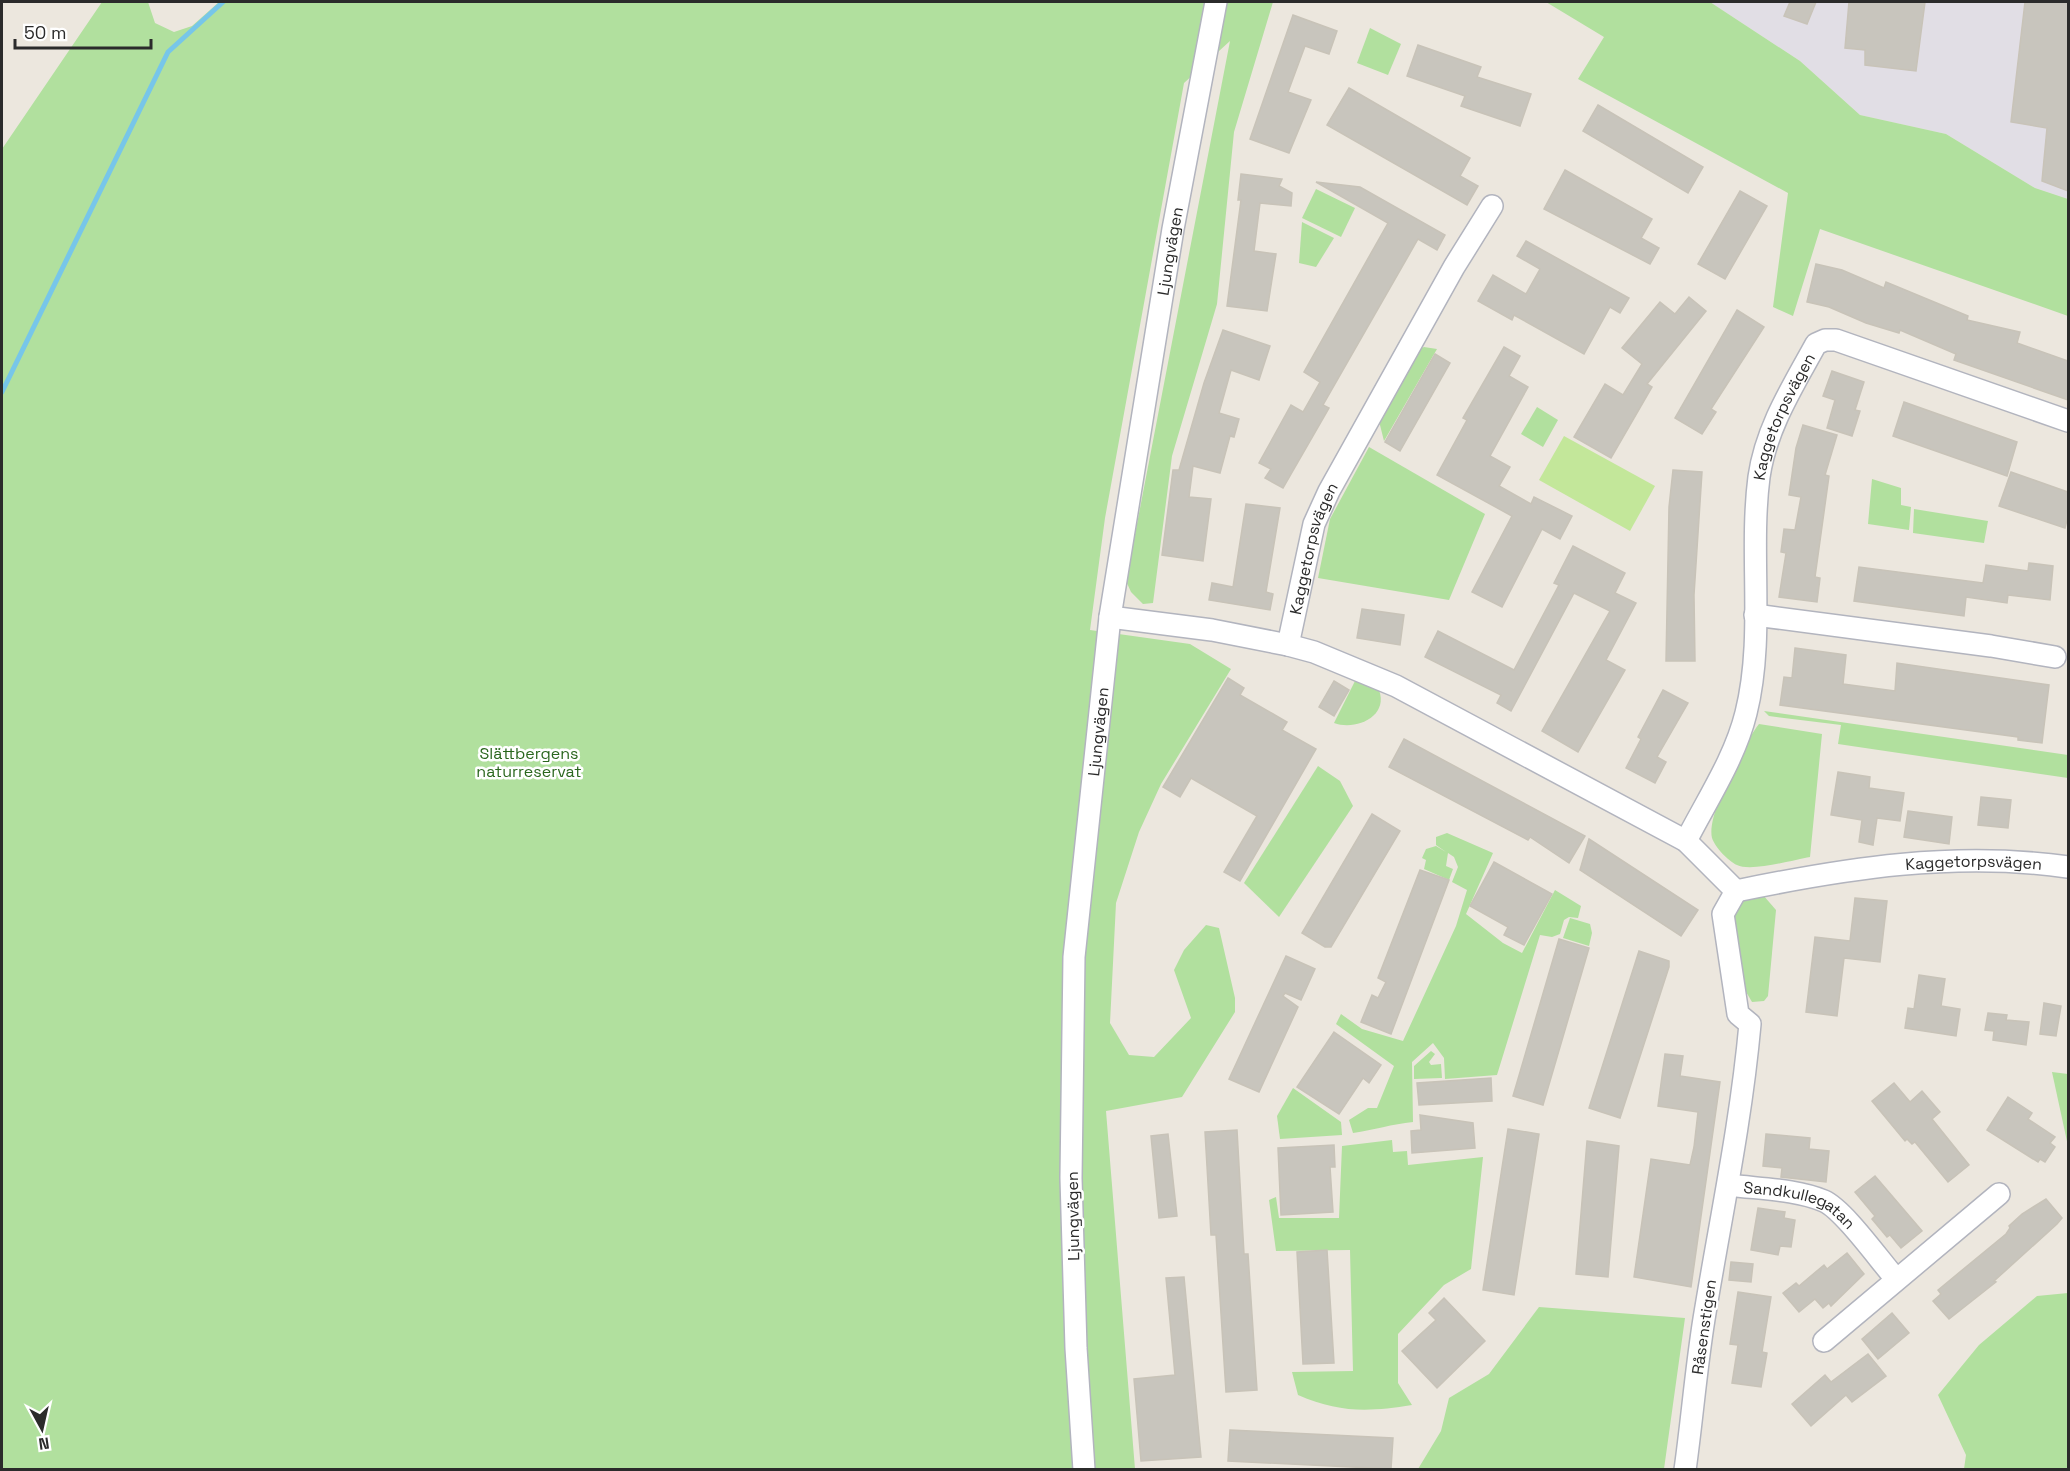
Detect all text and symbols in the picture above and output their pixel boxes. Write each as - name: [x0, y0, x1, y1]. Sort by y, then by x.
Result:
- scale bar: [15, 12, 152, 50]
- text: 50 m: [24, 21, 66, 44]
- street label: Ljungvägen: [1152, 205, 1187, 297]
- street label: Kaggetorpsvägen: [1748, 349, 1820, 482]
- street label: Kaggetorpsvägen: [1284, 479, 1342, 616]
- street label: Ljungvägen: [1083, 686, 1113, 777]
- park label: Slättbergens naturreservat: [476, 743, 582, 782]
- street label: Kaggetorpsvägen: [1904, 850, 2043, 874]
- street label: Ljungvägen: [1062, 1171, 1084, 1261]
- street label: Sandkullegatan: [1743, 1176, 1860, 1233]
- street label: Råsenstigen: [1687, 1278, 1721, 1376]
- north arrow: [12, 1399, 72, 1459]
- text: N: [37, 1432, 51, 1455]

